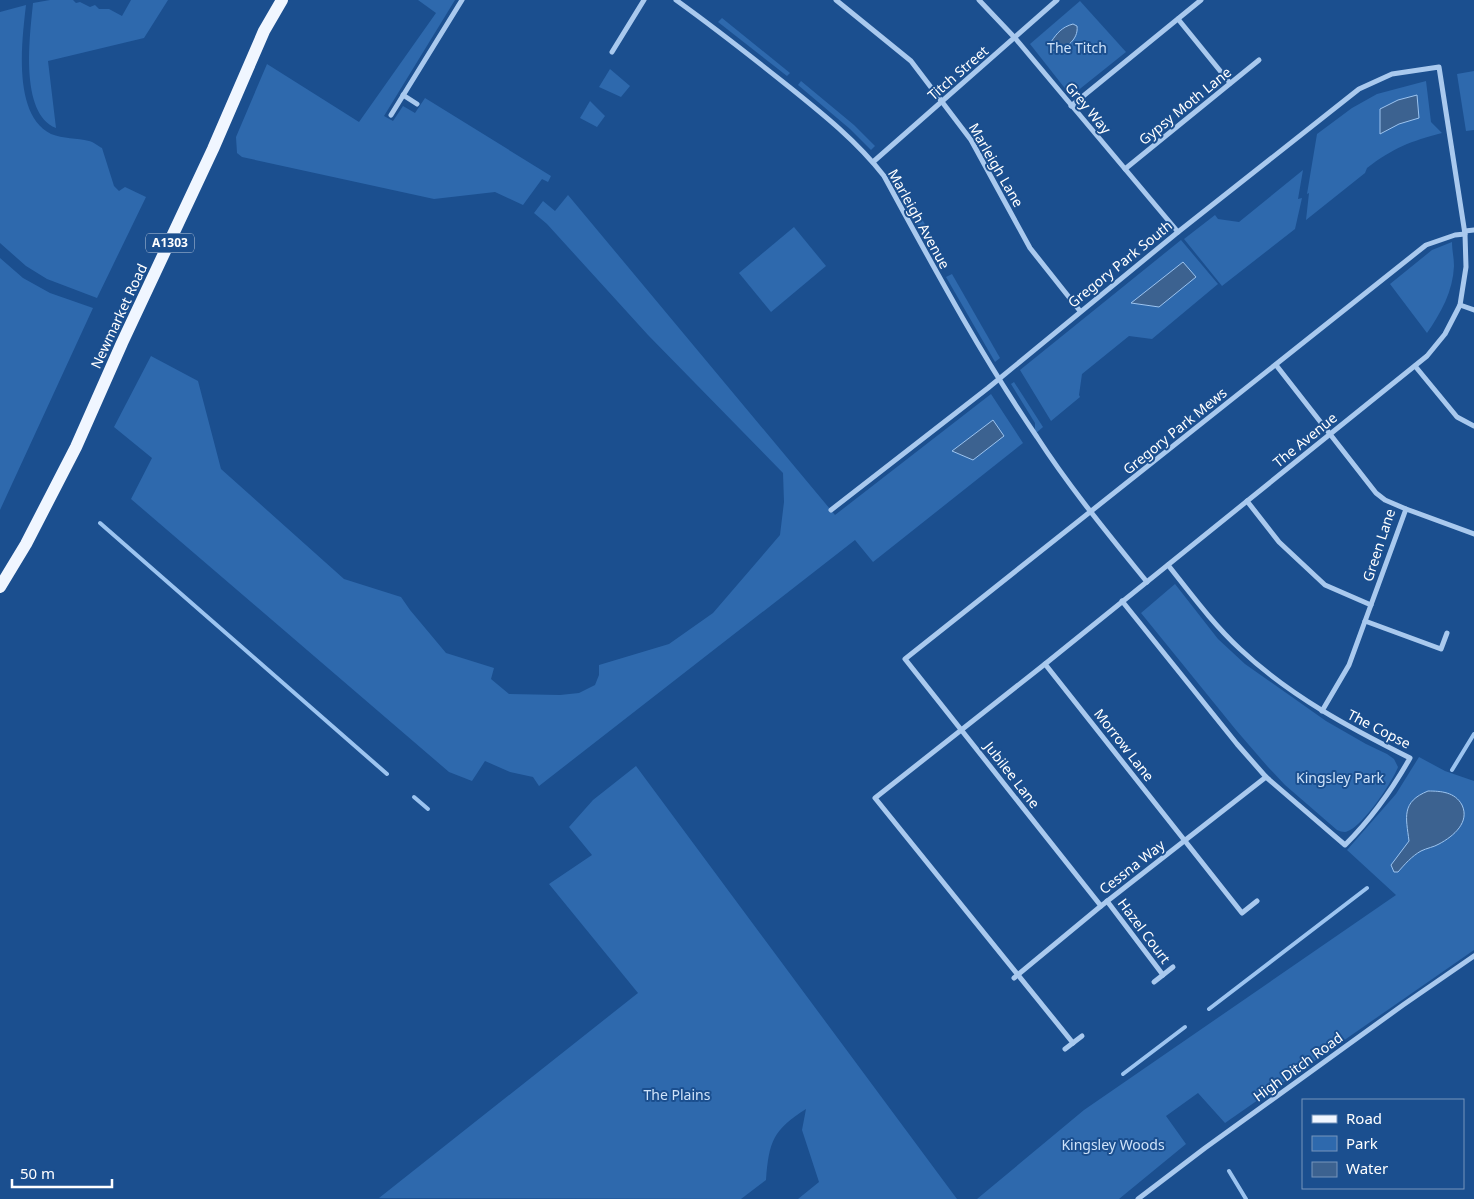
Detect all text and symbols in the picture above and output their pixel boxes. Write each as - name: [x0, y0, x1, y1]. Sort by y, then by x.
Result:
- park label: The Titch: [1047, 38, 1107, 57]
- street label: Titch Street: [923, 41, 992, 104]
- street label: Gypsy Moth Lane: [1135, 62, 1235, 149]
- street label: Grey Way: [1061, 78, 1116, 138]
- street label: Marleigh Lane: [965, 119, 1028, 210]
- street label: Marleigh Avenue: [884, 165, 955, 272]
- street label: Gregory Park South: [1064, 216, 1176, 312]
- road number: A1303: [146, 234, 194, 252]
- street label: Newmarket Road: [86, 260, 151, 371]
- street label: Gregory Park Mews: [1119, 383, 1231, 478]
- street label: The Avenue: [1269, 408, 1341, 471]
- street label: Green Lane: [1358, 506, 1399, 584]
- street label: Morrow Lane: [1090, 705, 1159, 785]
- street label: The Copse: [1344, 705, 1414, 753]
- street label: Jubilee Lane: [979, 736, 1044, 812]
- park label: Kingsley Park: [1296, 768, 1384, 787]
- street label: Cessna Way: [1095, 835, 1169, 898]
- street label: Hazel Court: [1114, 894, 1175, 967]
- street label: High Ditch Road: [1249, 1028, 1346, 1106]
- park label: The Plains: [644, 1085, 711, 1104]
- legend: [1302, 1099, 1464, 1189]
- text: Road: [1346, 1108, 1382, 1128]
- text: Park: [1346, 1133, 1378, 1153]
- park label: Kingsley Woods: [1061, 1135, 1165, 1154]
- scale bar: [12, 1156, 112, 1188]
- text: Water: [1346, 1158, 1388, 1178]
- text: 50 m: [20, 1163, 55, 1183]

